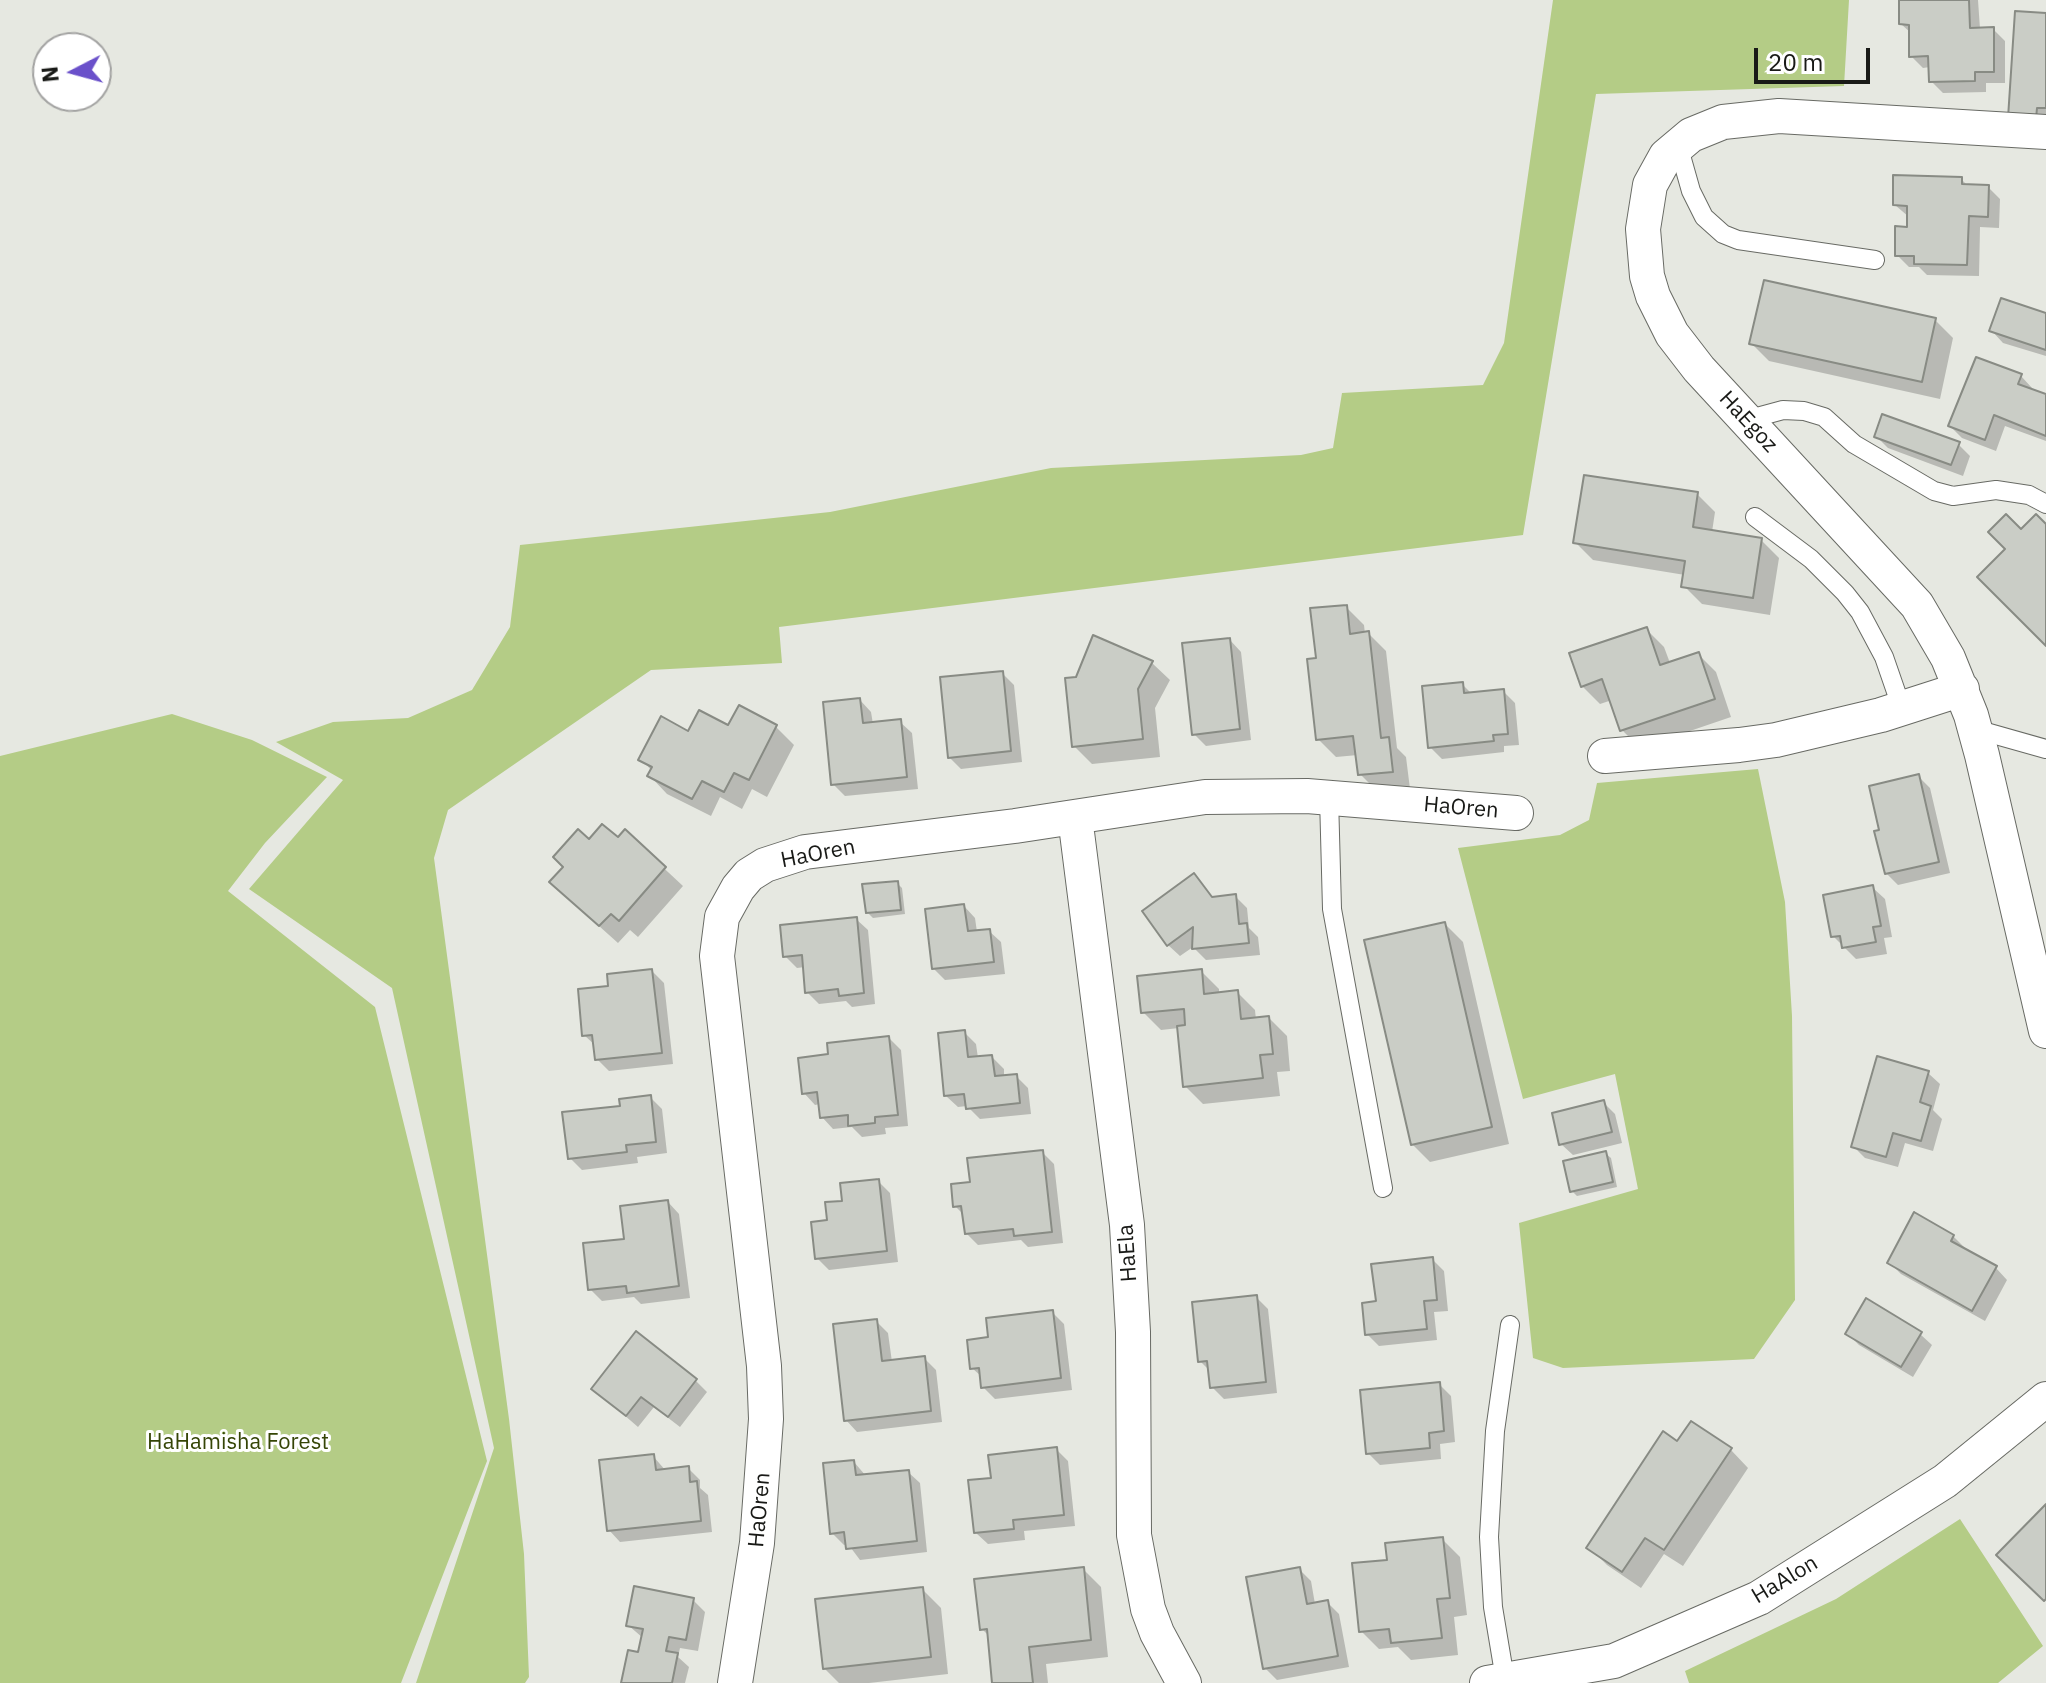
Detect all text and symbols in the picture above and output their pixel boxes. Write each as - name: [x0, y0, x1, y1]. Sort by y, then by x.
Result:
- north arrow: [32, 32, 112, 112]
- scale bar: [1758, 32, 1874, 82]
- text: 20 m: [1768, 46, 1823, 78]
- text: N: [34, 65, 65, 84]
- street label: HaEgoz: [1713, 386, 1783, 458]
- street label: HaOren: [1422, 792, 1500, 824]
- street label: HaOren: [778, 834, 858, 874]
- street label: HaEla: [1113, 1223, 1143, 1283]
- park label: HaHamisha Forest: [147, 1430, 329, 1456]
- street label: HaOren: [744, 1471, 776, 1549]
- street label: HaAlon: [1747, 1550, 1823, 1610]

